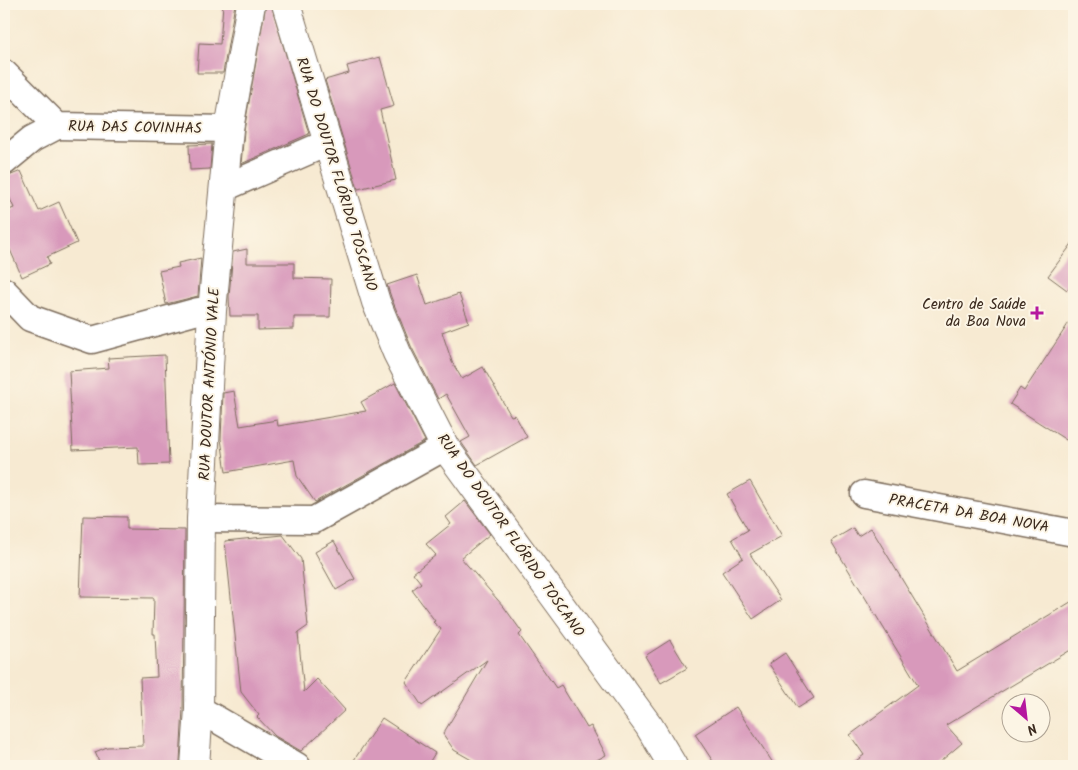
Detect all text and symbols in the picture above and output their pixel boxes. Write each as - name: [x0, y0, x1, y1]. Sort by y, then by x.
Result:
- street label: RUA DO DOUTOR FLÓRIDO TOSCANO: [289, 54, 383, 294]
- street label: RUA DAS COVINHAS: [68, 115, 202, 141]
- street label: RUA DOUTOR ANTÓNIO VALE: [193, 286, 227, 481]
- place label: Centro de Saúde da Boa Nova: [922, 293, 1026, 334]
- marker: Centro de Saúde da Boa Nova: [1030, 306, 1044, 320]
- street label: RUA DO DOUTOR FLÓRIDO TOSCANO: [430, 429, 590, 642]
- street label: PRACETA DA BOA NOVA: [887, 488, 1051, 540]
- north arrow: [1000, 692, 1050, 742]
- text: N: [1022, 717, 1041, 740]

